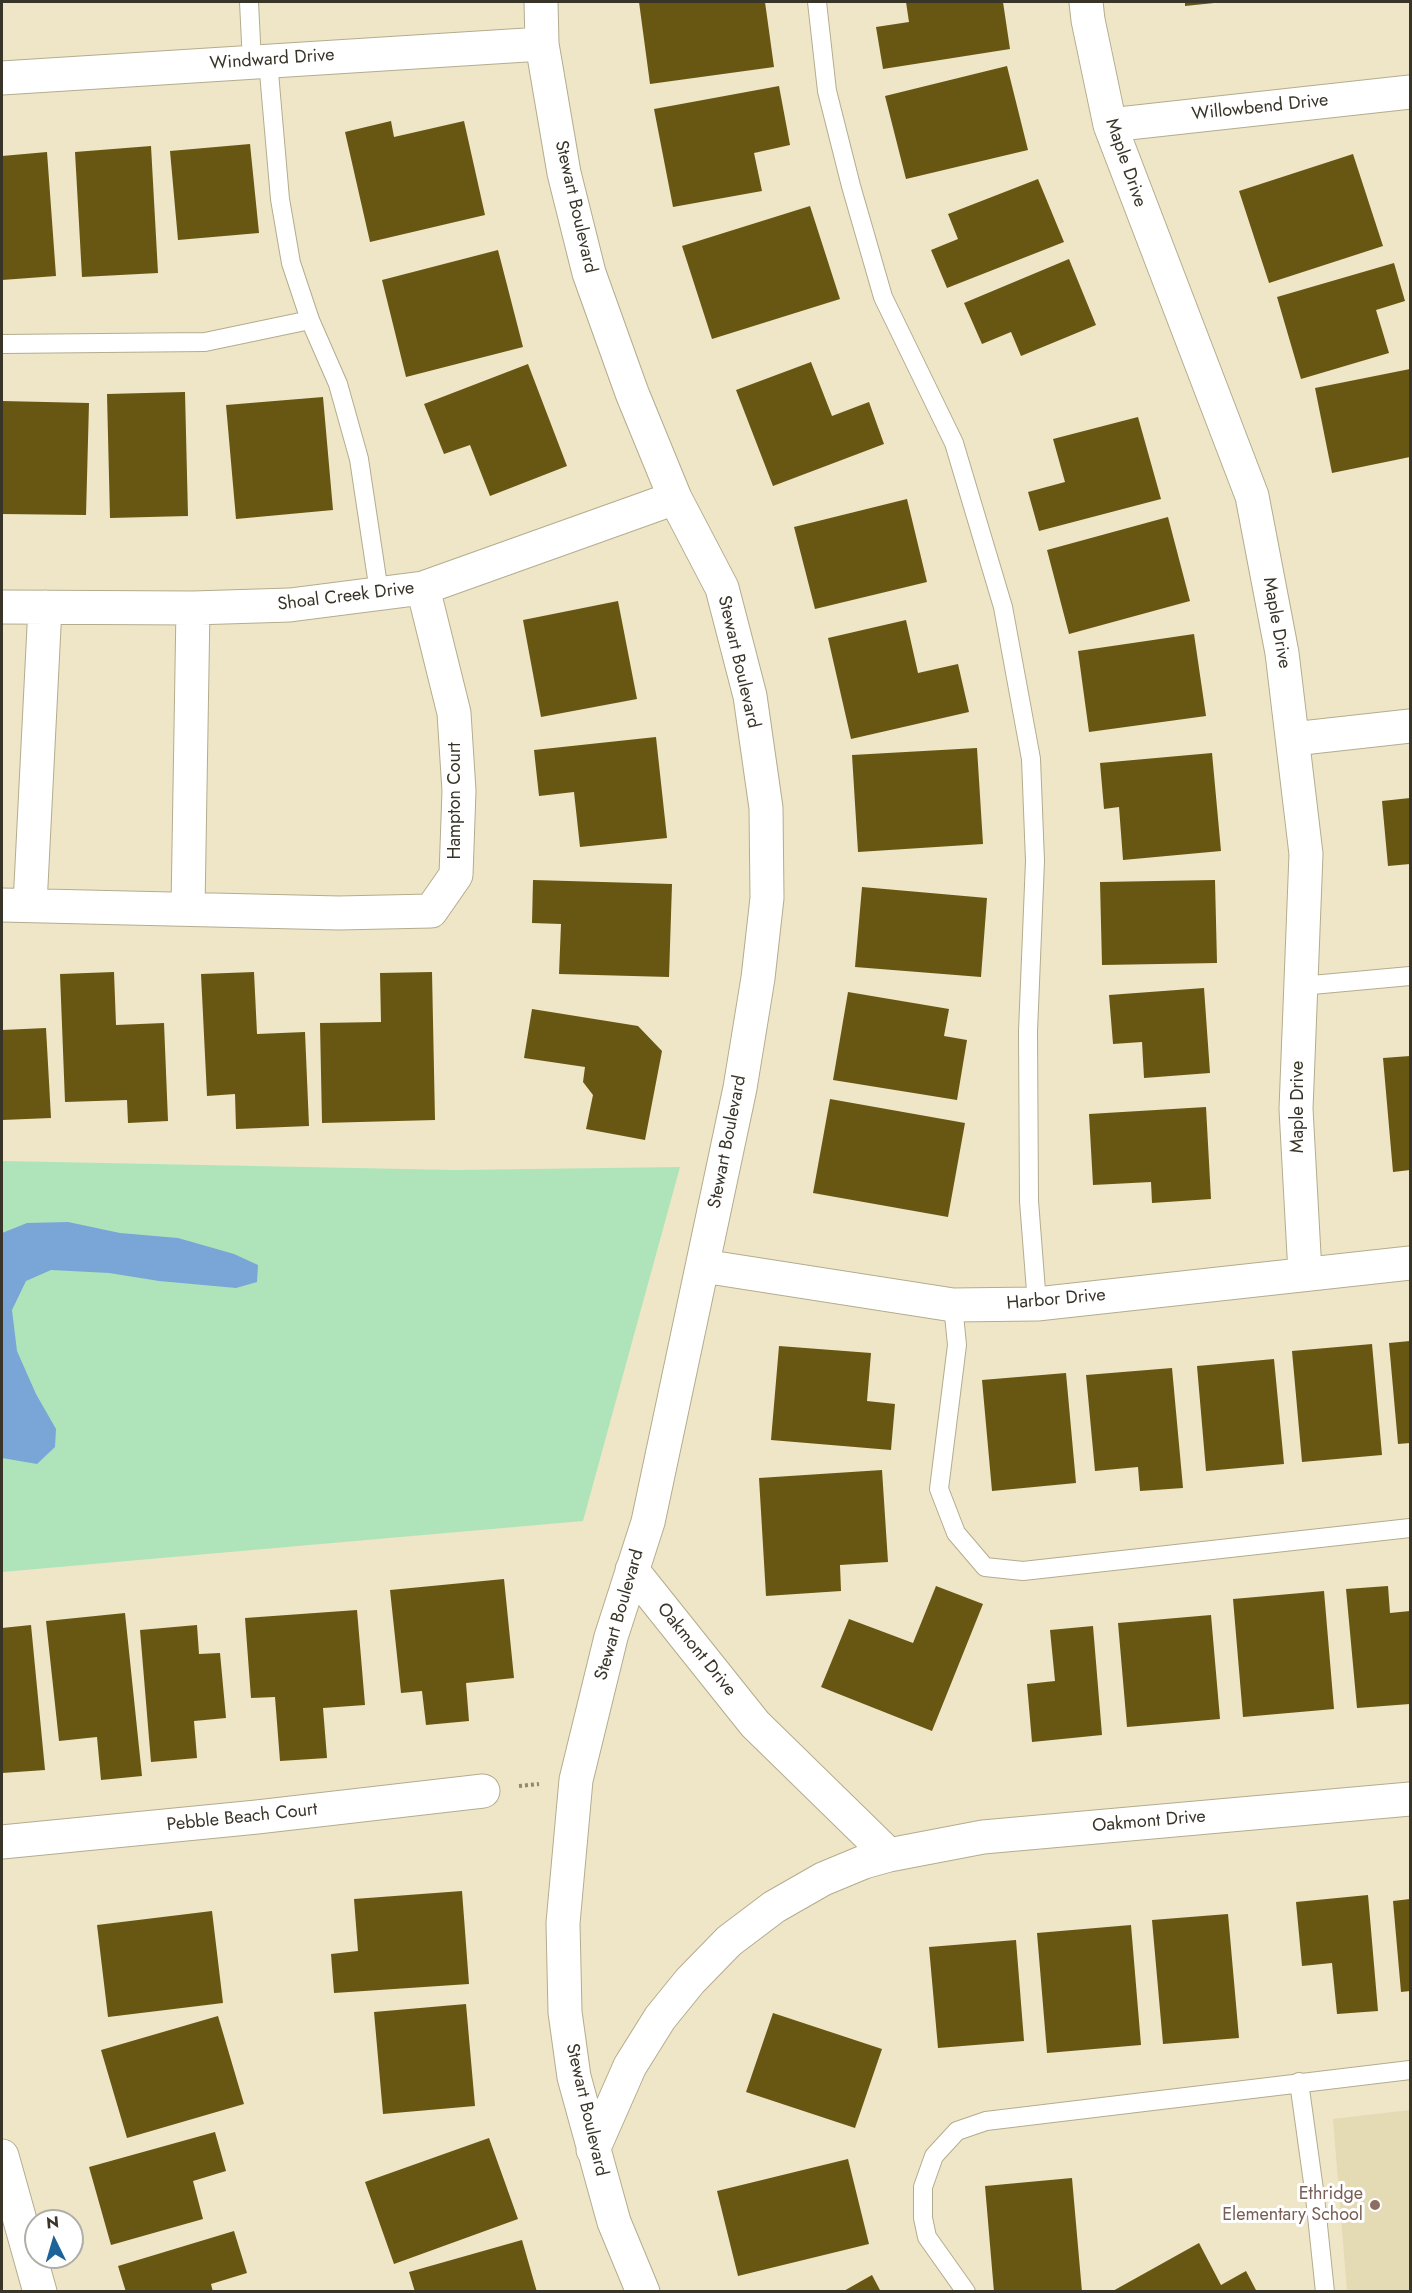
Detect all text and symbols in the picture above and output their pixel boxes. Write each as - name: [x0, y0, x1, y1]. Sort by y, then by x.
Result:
- street label: Windward Drive: [209, 45, 335, 75]
- street label: Willowbend Drive: [1191, 90, 1329, 126]
- street label: Maple Drive: [1100, 116, 1150, 210]
- street label: Stewart Boulevard: [549, 139, 601, 275]
- street label: Maple Drive: [1257, 576, 1295, 670]
- street label: Shoal Creek Drive: [276, 578, 416, 616]
- street label: Stewart Boulevard: [712, 594, 764, 730]
- street label: Hampton Court: [445, 743, 467, 859]
- street label: Maple Drive: [1288, 1061, 1310, 1153]
- street label: Stewart Boulevard: [704, 1073, 752, 1211]
- street label: Harbor Drive: [1006, 1285, 1106, 1315]
- street label: Stewart Boulevard: [591, 1547, 649, 1683]
- street label: Oakmont Drive: [652, 1599, 740, 1701]
- street label: Pebble Beach Court: [166, 1799, 318, 1837]
- street label: Oakmont Drive: [1091, 1806, 1207, 1838]
- street label: Stewart Boulevard: [560, 2042, 612, 2178]
- place label: Ethridge Elementary School: [1222, 2184, 1363, 2226]
- marker: Ethridge Elementary School: [1368, 2198, 1382, 2212]
- north arrow: [24, 2209, 84, 2269]
- text: N: [45, 2211, 60, 2235]

